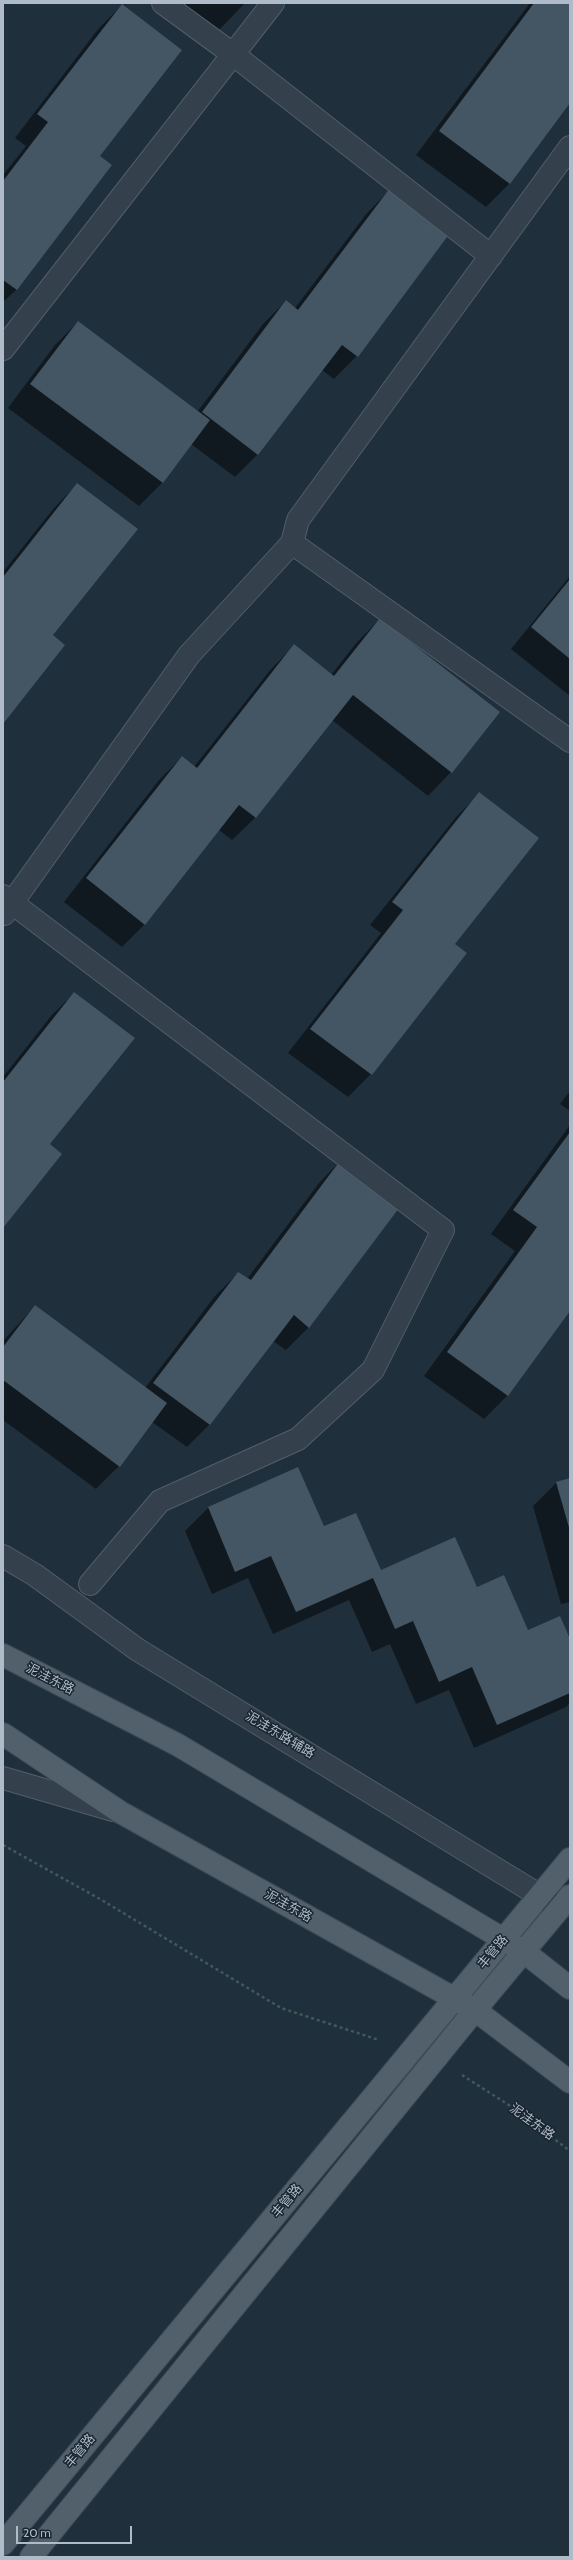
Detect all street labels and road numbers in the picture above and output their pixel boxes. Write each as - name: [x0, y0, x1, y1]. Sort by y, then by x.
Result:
- street label: 泥洼东路: [23, 1660, 77, 1698]
- street label: 泥洼东路辅路: [243, 1708, 317, 1762]
- street label: 泥洼东路: [261, 1887, 315, 1925]
- street label: 丰管路: [474, 1932, 512, 1972]
- street label: 泥洼东路: [506, 2100, 558, 2144]
- street label: 丰管路: [268, 2181, 306, 2221]
- street label: 丰管路: [61, 2431, 99, 2471]

